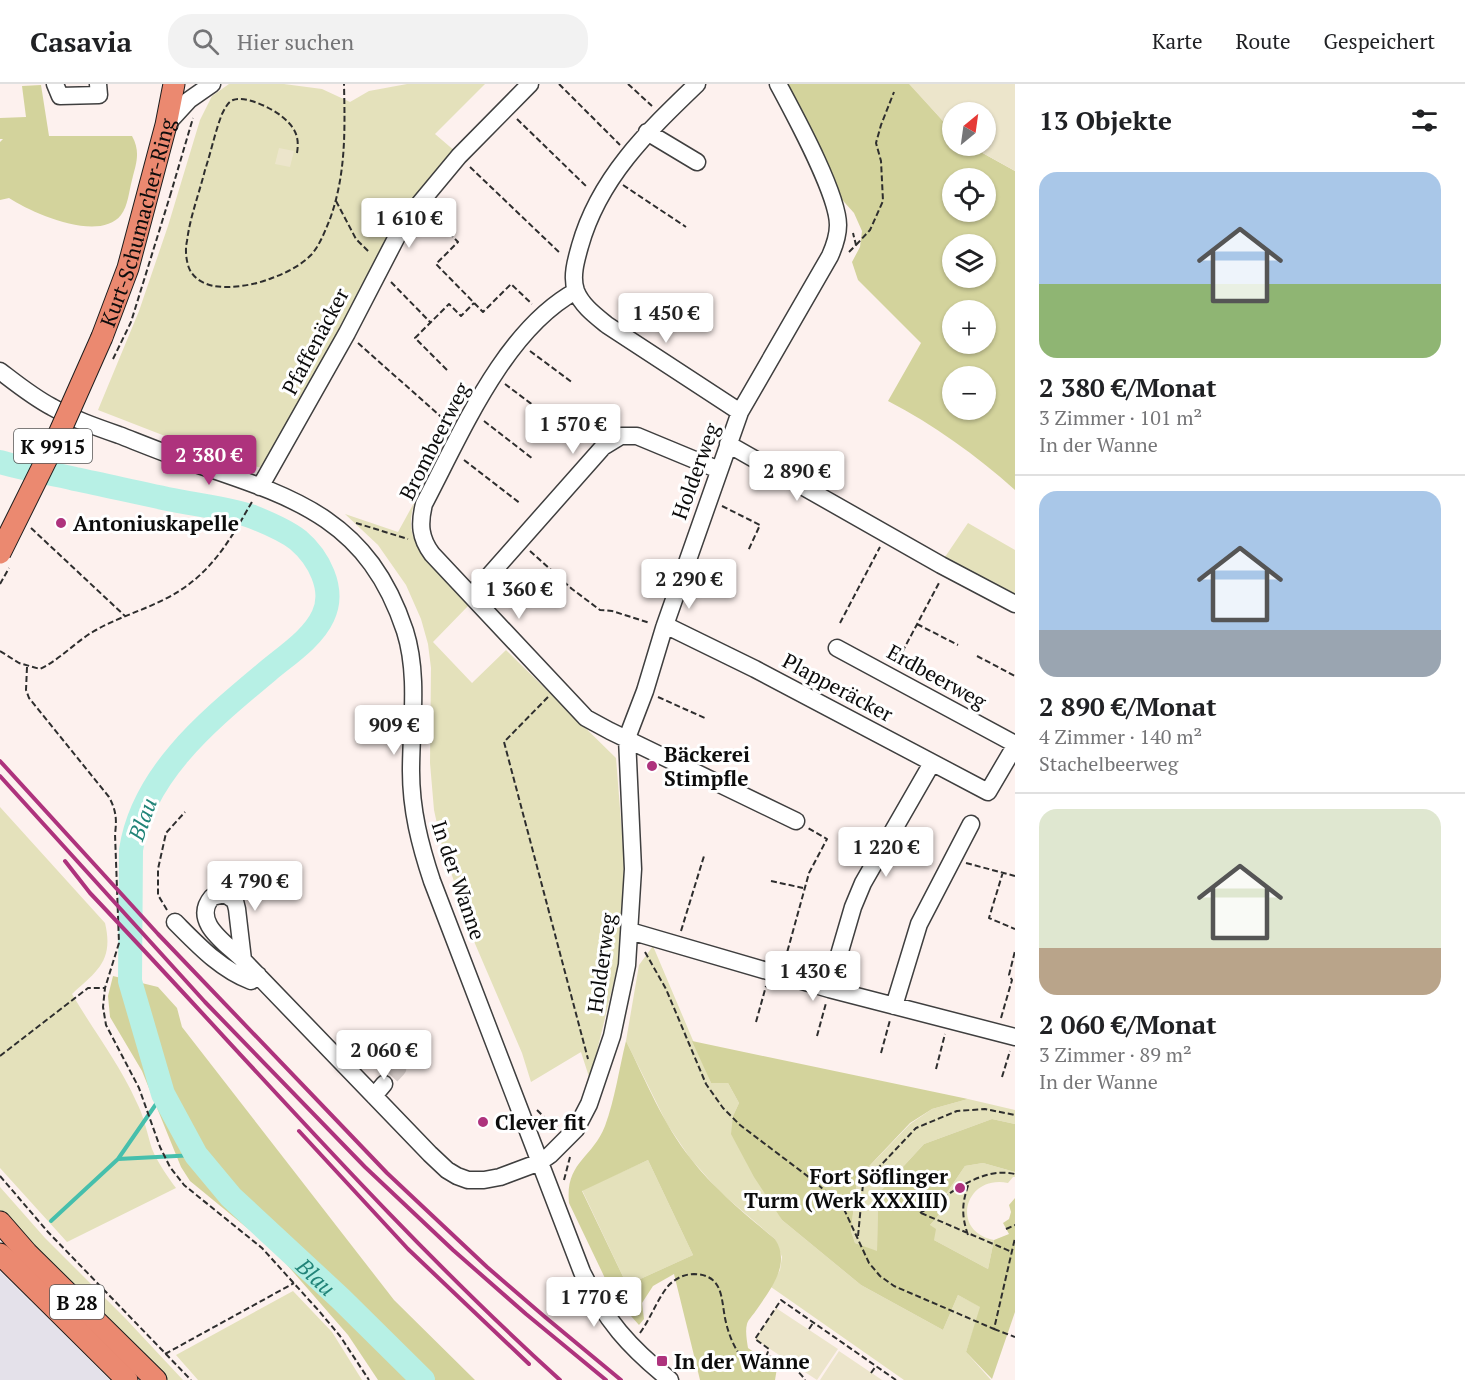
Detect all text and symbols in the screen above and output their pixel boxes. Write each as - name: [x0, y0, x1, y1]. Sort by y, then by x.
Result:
- search box: [168, 14, 588, 68]
- text: Casavia: [30, 23, 132, 60]
- icon: search: [189, 25, 222, 58]
- text: Hier suchen: [237, 27, 354, 56]
- text: Karte: [1152, 27, 1203, 55]
- text: Route: [1236, 27, 1291, 55]
- text: Gespeichert: [1324, 27, 1435, 55]
- north arrow: [942, 102, 996, 156]
- map controls: [942, 102, 996, 420]
- text: 13 Objekte: [1039, 103, 1172, 137]
- icon: filters: [1408, 104, 1441, 137]
- street label: Kurt-Schumacher-Ring: [93, 115, 181, 331]
- button: locate: [942, 168, 996, 222]
- pin: 1 610 €: [354, 198, 464, 249]
- text: 1 610 €: [375, 204, 443, 231]
- icon: home: [1186, 211, 1294, 319]
- button: layers: [942, 234, 996, 288]
- street label: Pfaffenäcker: [275, 283, 355, 399]
- pin: 1 450 €: [611, 293, 721, 344]
- text: 1 450 €: [632, 299, 700, 326]
- button: +: [942, 300, 996, 354]
- button: −: [942, 366, 996, 420]
- text: 2 380 €/Monat: [1039, 370, 1217, 404]
- street label: Brombeerweg: [392, 377, 476, 504]
- pin: 1 570 €: [518, 404, 628, 455]
- text: 3 Zimmer · 101 m²: [1039, 404, 1202, 431]
- text: 1 570 €: [539, 410, 607, 437]
- street label: Holderweg: [665, 418, 726, 523]
- road number: K 9915: [14, 429, 92, 463]
- text: In der Wanne: [1039, 431, 1158, 458]
- pin: 2 380 €: [154, 435, 264, 486]
- text: 2 380 €: [175, 441, 243, 468]
- pin: 2 890 €: [742, 451, 852, 502]
- text: 2 890 €: [763, 457, 831, 484]
- place label: Antoniuskapelle: [73, 509, 239, 537]
- marker: Antoniuskapelle: [54, 516, 68, 530]
- icon: home: [1186, 530, 1294, 638]
- pin: 2 290 €: [634, 559, 744, 610]
- text: 2 290 €: [655, 565, 723, 592]
- pin: 1 360 €: [464, 569, 574, 620]
- text: 1 360 €: [485, 575, 553, 602]
- street label: Erdbeerweg: [882, 637, 992, 715]
- street label: Plapperäcker: [778, 646, 898, 728]
- text: 2 890 €/Monat: [1039, 689, 1217, 723]
- pin: 909 €: [352, 705, 436, 756]
- text: 909 €: [369, 711, 419, 738]
- text: 4 Zimmer · 140 m²: [1039, 723, 1202, 750]
- place label: Bäckerei Stimpfle: [664, 740, 750, 792]
- text: Stachelbeerweg: [1039, 750, 1178, 777]
- marker: Bäckerei Stimpfle: [645, 759, 659, 773]
- water label: Blau: [121, 794, 163, 845]
- street label: In der Wanne: [425, 816, 493, 944]
- pin: 1 220 €: [831, 827, 941, 878]
- text: 1 220 €: [852, 833, 920, 860]
- icon: home: [1186, 848, 1294, 956]
- pin: 4 790 €: [200, 861, 310, 912]
- text: 4 790 €: [221, 867, 289, 894]
- street label: Holderweg: [580, 910, 622, 1015]
- pin: 1 430 €: [758, 951, 868, 1002]
- text: 1 430 €: [779, 957, 847, 984]
- text: 2 060 €/Monat: [1039, 1007, 1217, 1041]
- pin: 2 060 €: [329, 1030, 439, 1081]
- text: 2 060 €: [350, 1036, 418, 1063]
- text: 3 Zimmer · 89 m²: [1039, 1041, 1192, 1068]
- text: In der Wanne: [1039, 1068, 1158, 1095]
- place label: Clever fit: [495, 1108, 586, 1136]
- marker: Clever fit: [476, 1115, 490, 1129]
- place label: Fort Söflinger Turm (Werk XXXIII): [744, 1162, 948, 1214]
- marker: Fort Söflinger Turm (Werk XXXIII): [953, 1181, 967, 1195]
- water label: Blau: [290, 1250, 342, 1302]
- pin: 1 770 €: [539, 1277, 649, 1328]
- text: 1 770 €: [560, 1283, 628, 1310]
- road number: B 28: [50, 1285, 104, 1319]
- place label: In der Wanne: [674, 1347, 810, 1375]
- marker: In der Wanne: [655, 1354, 669, 1368]

